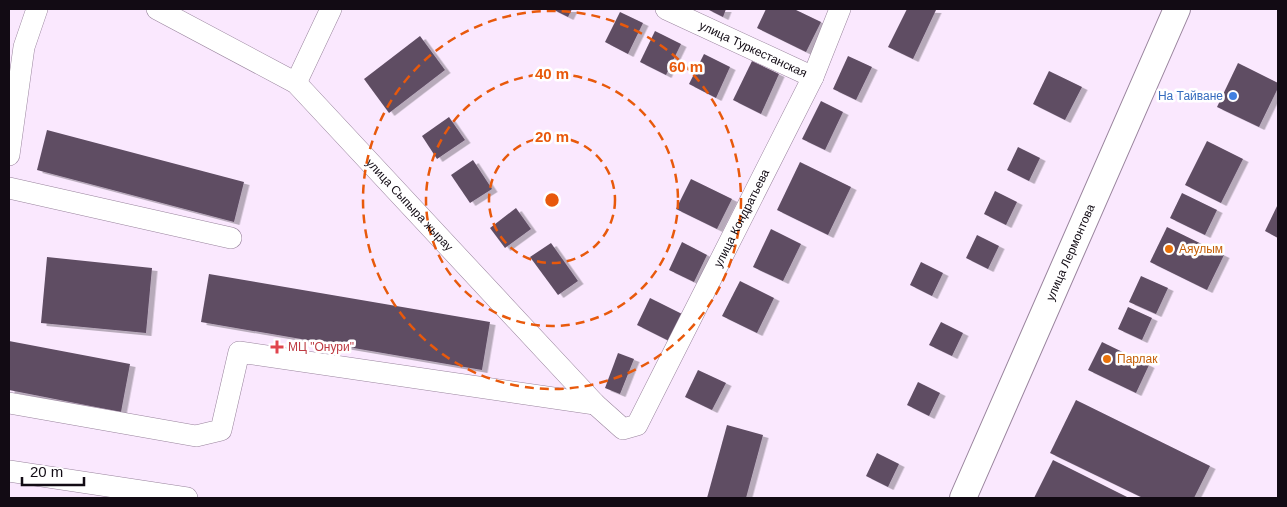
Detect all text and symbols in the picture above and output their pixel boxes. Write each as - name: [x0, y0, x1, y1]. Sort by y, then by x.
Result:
- street label: улица Туркестанская: [697, 18, 809, 80]
- text: 60 m: [669, 58, 703, 75]
- text: 40 m: [535, 65, 569, 82]
- place label: На Тайване: [1158, 89, 1223, 103]
- marker: На Тайване: [1227, 90, 1239, 102]
- text: 20 m: [535, 128, 569, 145]
- street label: улица Сыпыра жырау: [363, 156, 456, 254]
- street label: улица Кондратьева: [711, 166, 772, 270]
- centre of rings: [543, 191, 561, 209]
- street label: улица Лермонтова: [1043, 202, 1098, 303]
- place label: Аяулым: [1179, 242, 1223, 256]
- marker: Аяулым: [1163, 243, 1175, 255]
- marker: МЦ "Онури": [270, 340, 284, 354]
- place label: МЦ "Онури": [288, 340, 354, 354]
- place label: Парлак: [1117, 352, 1158, 366]
- marker: Парлак: [1101, 353, 1113, 365]
- scale bar: [22, 454, 85, 486]
- text: 20 m: [30, 463, 63, 480]

